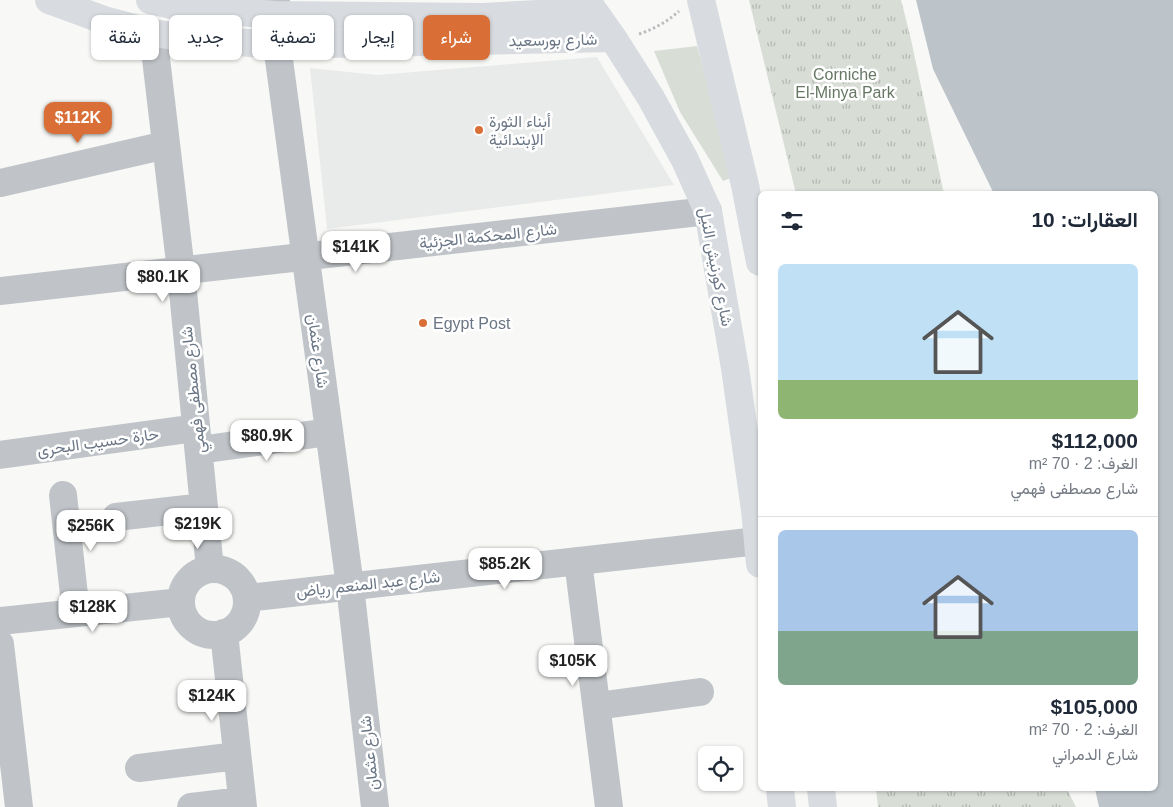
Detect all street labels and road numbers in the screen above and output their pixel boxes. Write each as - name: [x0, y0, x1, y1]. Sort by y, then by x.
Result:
- street label: شارع بورسعيد: [508, 31, 598, 52]
- street label: شارع كورنيش النيل: [693, 206, 736, 328]
- street label: شارع المحكمة الجزئية: [418, 220, 558, 255]
- street label: شارع عثمان: [301, 313, 332, 390]
- street label: شارع مصطفى فهمي: [178, 325, 213, 454]
- street label: حارة حسيب البحرى: [36, 425, 160, 461]
- street label: شارع عبد المنعم رياض: [295, 568, 441, 603]
- street label: شارع عثمان: [357, 715, 384, 791]

